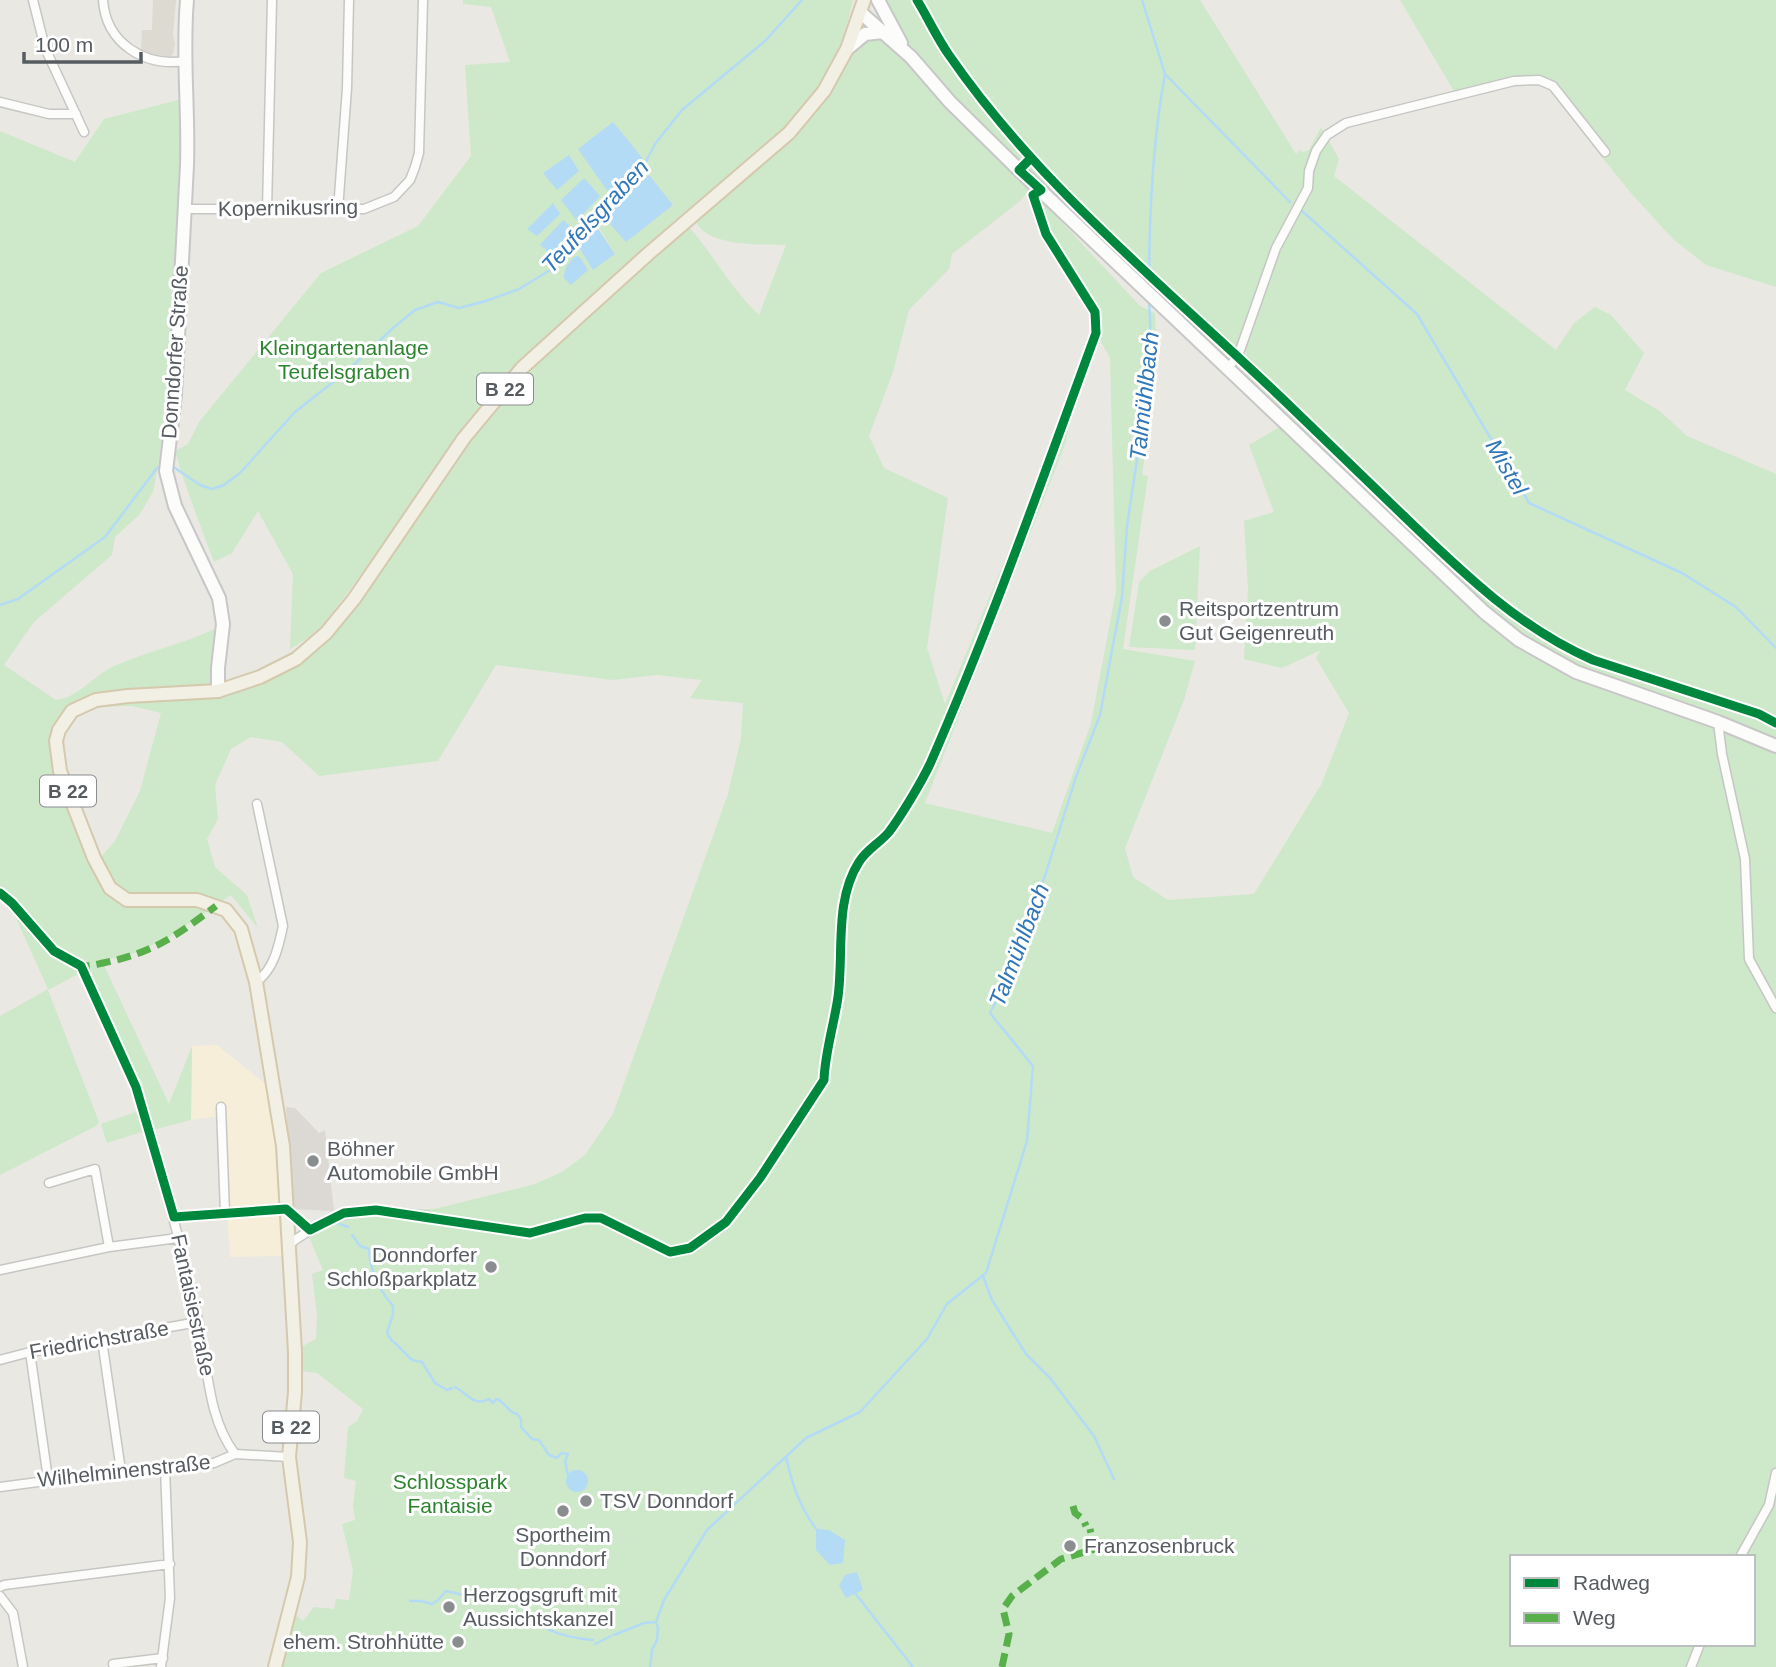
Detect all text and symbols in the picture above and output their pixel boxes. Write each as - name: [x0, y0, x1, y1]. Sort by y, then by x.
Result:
- scale bar: [24, 21, 142, 65]
- text: 100 m: [35, 33, 93, 56]
- water label: Teufelsgraben: [536, 154, 654, 278]
- street label: Kopernikusring: [218, 195, 358, 220]
- street label: Donndorfer Straße: [157, 264, 192, 440]
- water label: Talmühlbach: [1124, 330, 1164, 462]
- park label: Kleingartenanlage Teufelsgraben: [259, 336, 429, 383]
- road number: B 22: [477, 374, 533, 404]
- water label: Mistel: [1481, 434, 1534, 500]
- place label: Reitsportzentrum Gut Geigenreuth: [1179, 597, 1339, 644]
- marker: Reitsportzentrum Gut Geigenreuth: [1157, 613, 1173, 629]
- road number: B 22: [40, 776, 96, 806]
- water label: Talmühlbach: [984, 880, 1054, 1010]
- place label: Böhner Automobile GmbH: [327, 1137, 499, 1184]
- marker: Böhner Automobile GmbH: [305, 1153, 321, 1169]
- street label: Fantaisiestraße: [167, 1232, 220, 1378]
- place label: Donndorfer Schloßparkplatz: [326, 1243, 477, 1290]
- marker: Donndorfer Schloßparkplatz: [483, 1259, 499, 1275]
- street label: Friedrichstraße: [27, 1316, 170, 1363]
- road number: B 22: [263, 1412, 319, 1442]
- street label: Wilhelminenstraße: [36, 1450, 212, 1491]
- park label: Schlosspark Fantaisie: [393, 1470, 508, 1517]
- place label: TSV Donndorf: [600, 1489, 733, 1512]
- marker: TSV Donndorf: [578, 1493, 594, 1509]
- marker: Sportheim Donndorf: [555, 1503, 571, 1519]
- place label: Sportheim Donndorf: [515, 1523, 611, 1570]
- place label: Franzosenbruck: [1084, 1534, 1235, 1557]
- marker: Franzosenbruck: [1062, 1538, 1078, 1554]
- legend: [1510, 1555, 1755, 1646]
- text: Radweg: [1573, 1571, 1650, 1594]
- place label: Herzogsgruft mit Aussichtskanzel: [463, 1583, 617, 1630]
- marker: Herzogsgruft mit Aussichtskanzel: [441, 1599, 457, 1615]
- text: Weg: [1573, 1606, 1616, 1629]
- place label: ehem. Strohhütte: [283, 1630, 444, 1653]
- marker: ehem. Strohhütte: [450, 1634, 466, 1650]

